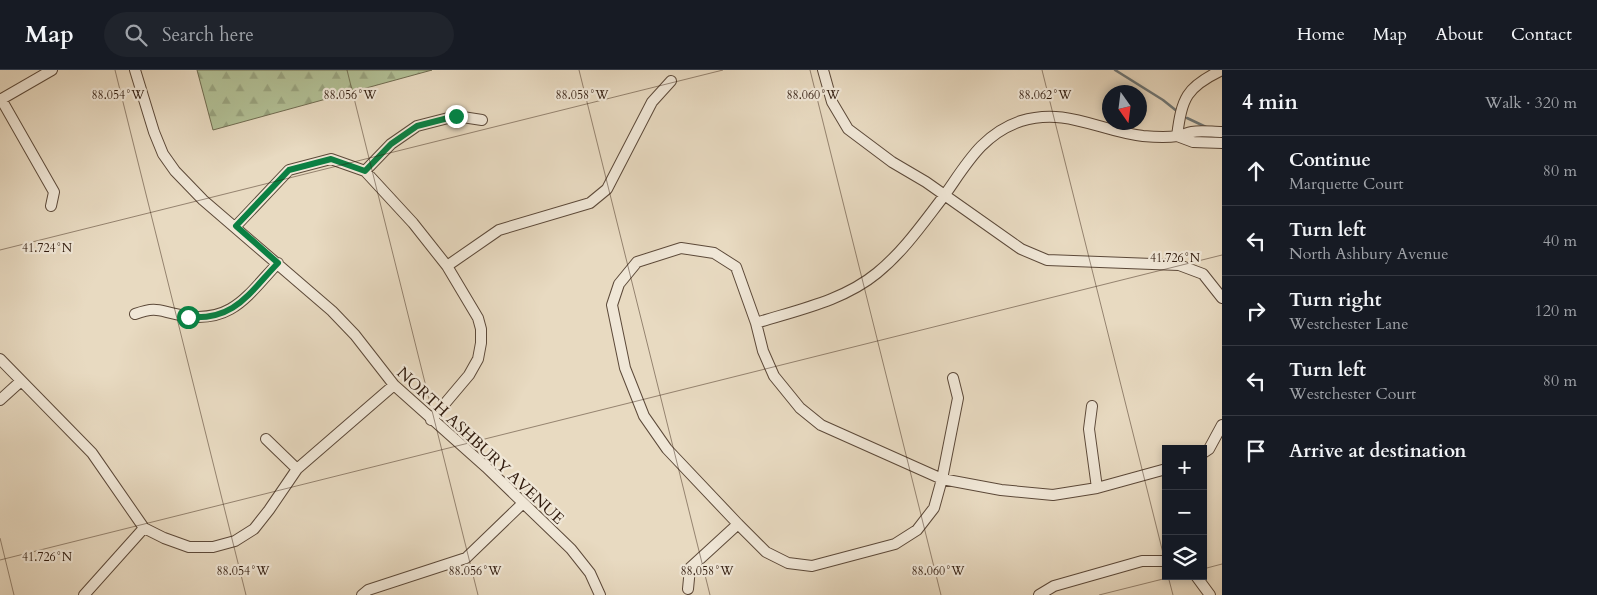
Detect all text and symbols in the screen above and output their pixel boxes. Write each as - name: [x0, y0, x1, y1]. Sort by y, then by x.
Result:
- search box: [104, 12, 454, 57]
- text: Map: [25, 18, 74, 51]
- icon: search: [122, 21, 150, 49]
- text: Search here: [162, 22, 254, 48]
- text: Home: [1297, 22, 1345, 47]
- text: Map: [1373, 22, 1407, 47]
- text: About: [1435, 22, 1483, 47]
- text: Contact: [1511, 22, 1572, 47]
- north arrow: [1102, 85, 1147, 130]
- text: 88.054°W: [91, 87, 145, 103]
- text: 88.056°W: [323, 87, 377, 103]
- text: 88.058°W: [555, 87, 609, 103]
- text: 88.060°W: [786, 87, 840, 103]
- text: 88.062°W: [1018, 87, 1072, 103]
- text: 4 min: [1242, 88, 1298, 117]
- text: Walk · 320 m: [1485, 92, 1577, 114]
- route end: [445, 105, 468, 128]
- text: Continue: [1289, 147, 1371, 173]
- icon: ahead: [1242, 157, 1270, 185]
- text: 80 m: [1543, 160, 1577, 182]
- text: Marquette Court: [1289, 173, 1404, 195]
- text: Turn left: [1289, 217, 1366, 243]
- icon: left: [1242, 227, 1270, 255]
- text: 40 m: [1543, 230, 1577, 252]
- text: 41.724°N: [22, 240, 73, 256]
- text: North Ashbury Avenue: [1289, 243, 1449, 265]
- text: 41.726°N: [1150, 250, 1201, 266]
- text: Turn right: [1289, 287, 1381, 313]
- icon: right: [1242, 297, 1270, 325]
- text: 120 m: [1535, 300, 1577, 322]
- route start: [177, 306, 200, 329]
- text: Westchester Lane: [1289, 313, 1408, 335]
- text: Turn left: [1289, 357, 1366, 383]
- street label: NORTH ASHBURY AVENUE: [392, 362, 569, 529]
- icon: left: [1242, 367, 1270, 395]
- text: 80 m: [1543, 370, 1577, 392]
- text: Westchester Court: [1289, 383, 1416, 405]
- icon: arrive: [1242, 437, 1270, 465]
- text: Arrive at destination: [1289, 438, 1466, 464]
- map controls: [1162, 445, 1207, 580]
- button: +: [1162, 445, 1207, 490]
- button: −: [1162, 490, 1207, 535]
- button: layers: [1162, 535, 1207, 580]
- text: 41.726°N: [22, 549, 73, 565]
- text: 88.054°W: [216, 563, 270, 579]
- text: 88.056°W: [448, 563, 502, 579]
- text: 88.058°W: [680, 563, 734, 579]
- text: 88.060°W: [911, 563, 965, 579]

